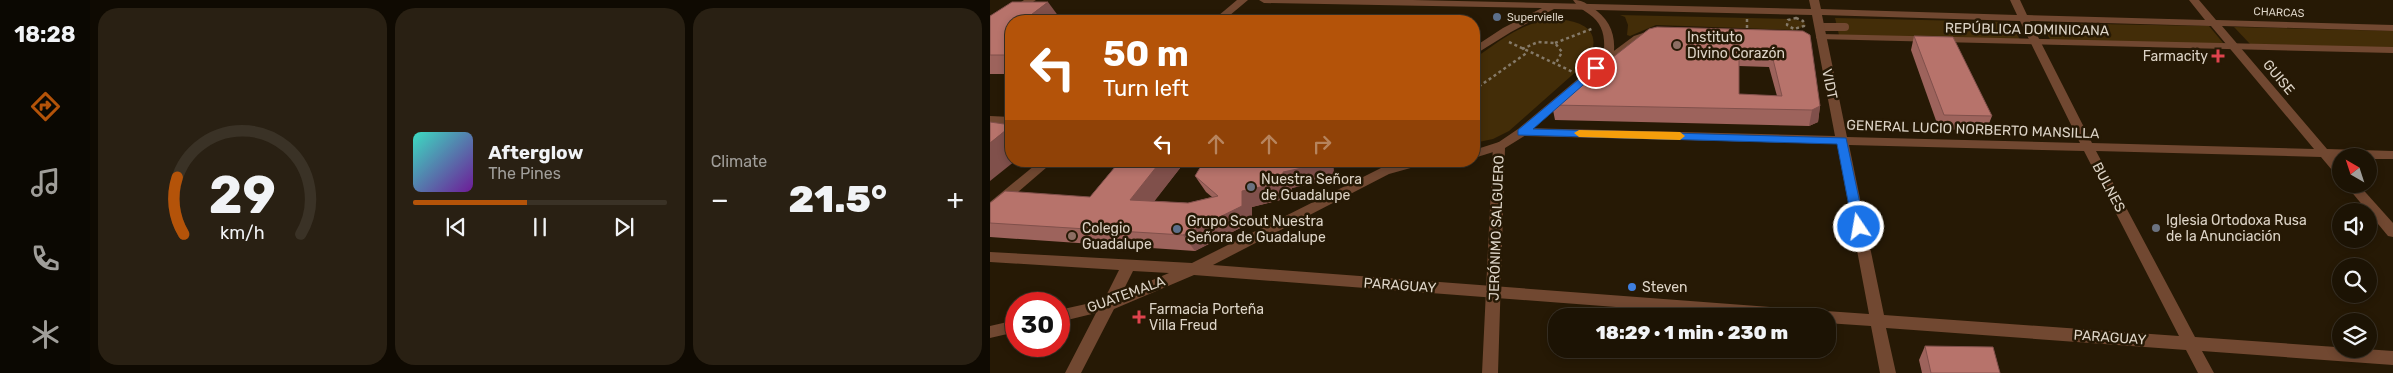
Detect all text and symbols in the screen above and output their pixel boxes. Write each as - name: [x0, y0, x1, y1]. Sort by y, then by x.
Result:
- street label: CHARCAS: [2253, 5, 2305, 20]
- marker: Supervielle: [1491, 11, 1503, 23]
- place label: Supervielle: [1507, 11, 1564, 24]
- street label: REPÚBLICA DOMINICANA: [1945, 19, 2110, 39]
- text: 18:28: [14, 21, 76, 48]
- place label: Instituto Divino Corazón: [1687, 29, 1785, 62]
- text: 50 m: [1103, 33, 1189, 75]
- icon: left: [1020, 35, 1085, 100]
- marker: Instituto Divino Corazón: [1671, 39, 1683, 51]
- pin: [1575, 47, 1617, 89]
- place label: Farmacity: [2143, 48, 2208, 65]
- marker: Farmacity: [2212, 50, 2224, 62]
- icon: arrive: [1582, 54, 1610, 82]
- street label: GUISE: [2259, 56, 2298, 98]
- street label: VIDT: [1818, 67, 1841, 101]
- text: Turn left: [1103, 75, 1189, 102]
- icon: directions: [28, 89, 63, 124]
- street label: GENERAL LUCIO NORBERTO MANSILLA: [1846, 117, 2100, 142]
- icon: left: [1149, 130, 1177, 158]
- icon: ahead: [1202, 130, 1230, 158]
- icon: ahead: [1255, 130, 1283, 158]
- icon: right: [1308, 130, 1336, 158]
- text: Afterglow: [488, 141, 583, 164]
- north arrow: [2332, 148, 2378, 192]
- map controls: [2332, 148, 2377, 358]
- text: Climate: [711, 152, 767, 171]
- street label: JERÓNIMO SALGUERO: [1484, 155, 1508, 301]
- street label: BULNES: [2088, 159, 2129, 215]
- text: 29: [209, 164, 276, 226]
- text: The Pines: [488, 164, 561, 183]
- icon: music: [28, 165, 63, 200]
- place label: Nuestra Señora de Guadalupe: [1261, 171, 1362, 204]
- text: 21.5°: [789, 176, 887, 222]
- marker: Nuestra Señora de Guadalupe: [1245, 181, 1257, 193]
- text: −: [711, 183, 729, 216]
- text: +: [947, 183, 964, 216]
- position arrow: [1832, 200, 1884, 252]
- button: sound: [2332, 203, 2377, 248]
- place label: Iglesia Ortodoxa Rusa de la Anunciación: [2166, 212, 2307, 245]
- icon: previous: [442, 213, 470, 241]
- icon: pause: [526, 213, 554, 241]
- icon: next: [610, 213, 638, 241]
- place label: Grupo Scout Nuestra Señora de Guadalupe: [1187, 213, 1326, 246]
- place label: Colegio Guadalupe: [1082, 220, 1152, 253]
- text: km/h: [220, 222, 265, 243]
- marker: Iglesia Ortodoxa Rusa de la Anunciación: [2150, 222, 2162, 234]
- marker: Grupo Scout Nuestra Señora de Guadalupe: [1171, 223, 1183, 235]
- marker: Colegio Guadalupe: [1066, 230, 1078, 242]
- icon: phone: [28, 241, 63, 276]
- button: search: [2332, 258, 2377, 303]
- street label: GUATEMALA: [1085, 272, 1168, 316]
- street label: PARAGUAY: [1363, 274, 1437, 297]
- place label: Steven: [1642, 279, 1688, 296]
- marker: Steven: [1626, 281, 1638, 293]
- speed limit sign: 30: [1005, 292, 1070, 357]
- place label: Farmacia Porteña Villa Freud: [1149, 301, 1264, 334]
- marker: Farmacia Porteña Villa Freud: [1133, 311, 1145, 323]
- button: layers: [2332, 313, 2377, 358]
- icon: climate: [28, 317, 63, 352]
- text: 18:29 · 1 min · 230 m: [1596, 321, 1788, 344]
- street label: PARAGUAY: [2073, 326, 2147, 349]

